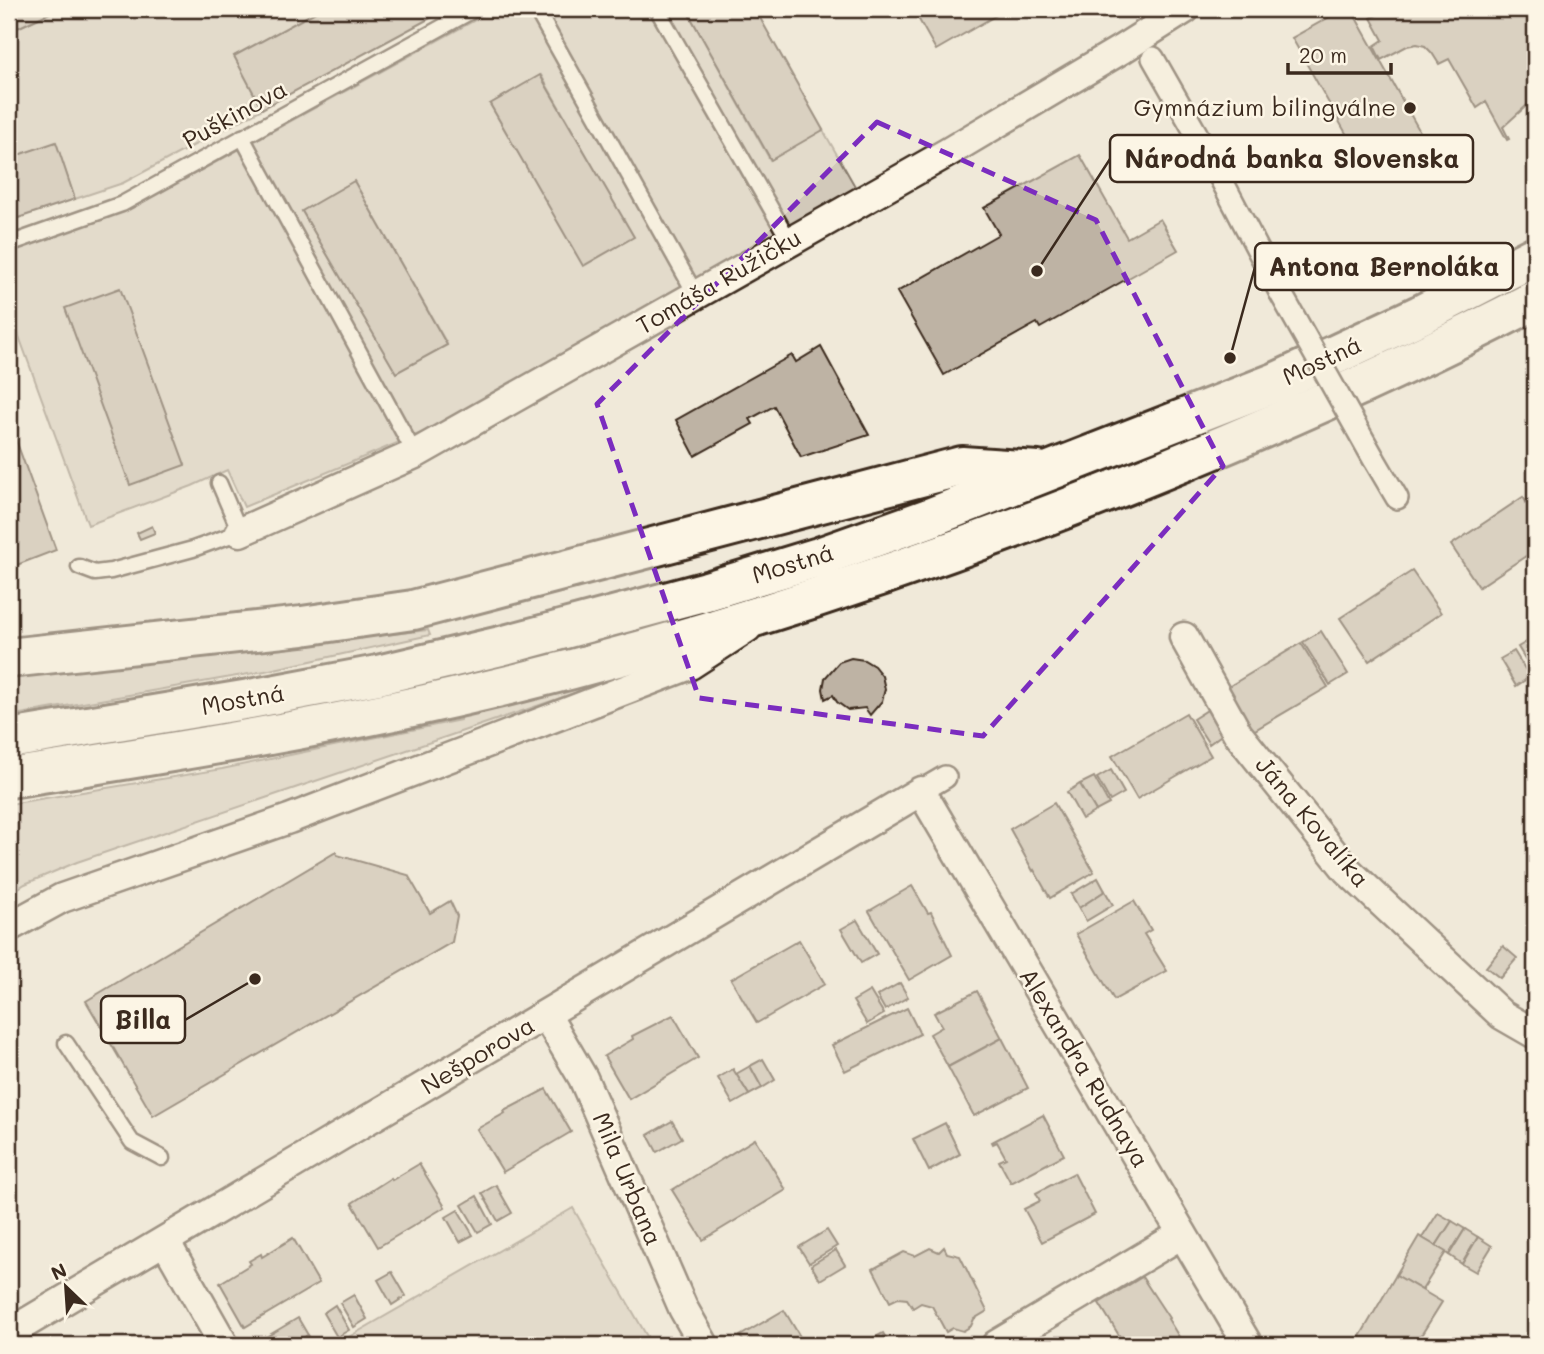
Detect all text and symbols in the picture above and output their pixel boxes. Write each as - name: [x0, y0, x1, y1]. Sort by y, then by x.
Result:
- scale bar: [1288, 32, 1392, 76]
- text: 20 m: [1299, 41, 1347, 68]
- street label: Puškinova: [177, 72, 292, 155]
- place label: Gymnázium bilingválne: [1134, 91, 1396, 122]
- marker: Gymnázium bilingválne: [1402, 100, 1418, 116]
- callout: Národná banka Slovenska: [1110, 135, 1473, 182]
- text: Národná banka Slovenska: [1124, 141, 1460, 175]
- street label: Tomáša Ružičku: [630, 221, 806, 340]
- callout: Antona Bernoláka: [1255, 243, 1513, 290]
- text: Antona Bernoláka: [1269, 249, 1499, 283]
- street label: Mostná: [1277, 328, 1366, 391]
- street label: Mostná: [748, 535, 837, 590]
- street label: Mostná: [199, 676, 287, 721]
- street label: Jána Kovalíka: [1249, 749, 1377, 893]
- street label: Alexandra Rudnaya: [1013, 962, 1157, 1173]
- callout: Billa: [101, 996, 185, 1043]
- text: Billa: [115, 1002, 171, 1036]
- street label: Nešporova: [415, 1009, 540, 1101]
- street label: Mila Urbana: [586, 1107, 670, 1250]
- north arrow: [32, 1252, 102, 1322]
- text: N: [47, 1257, 70, 1286]

